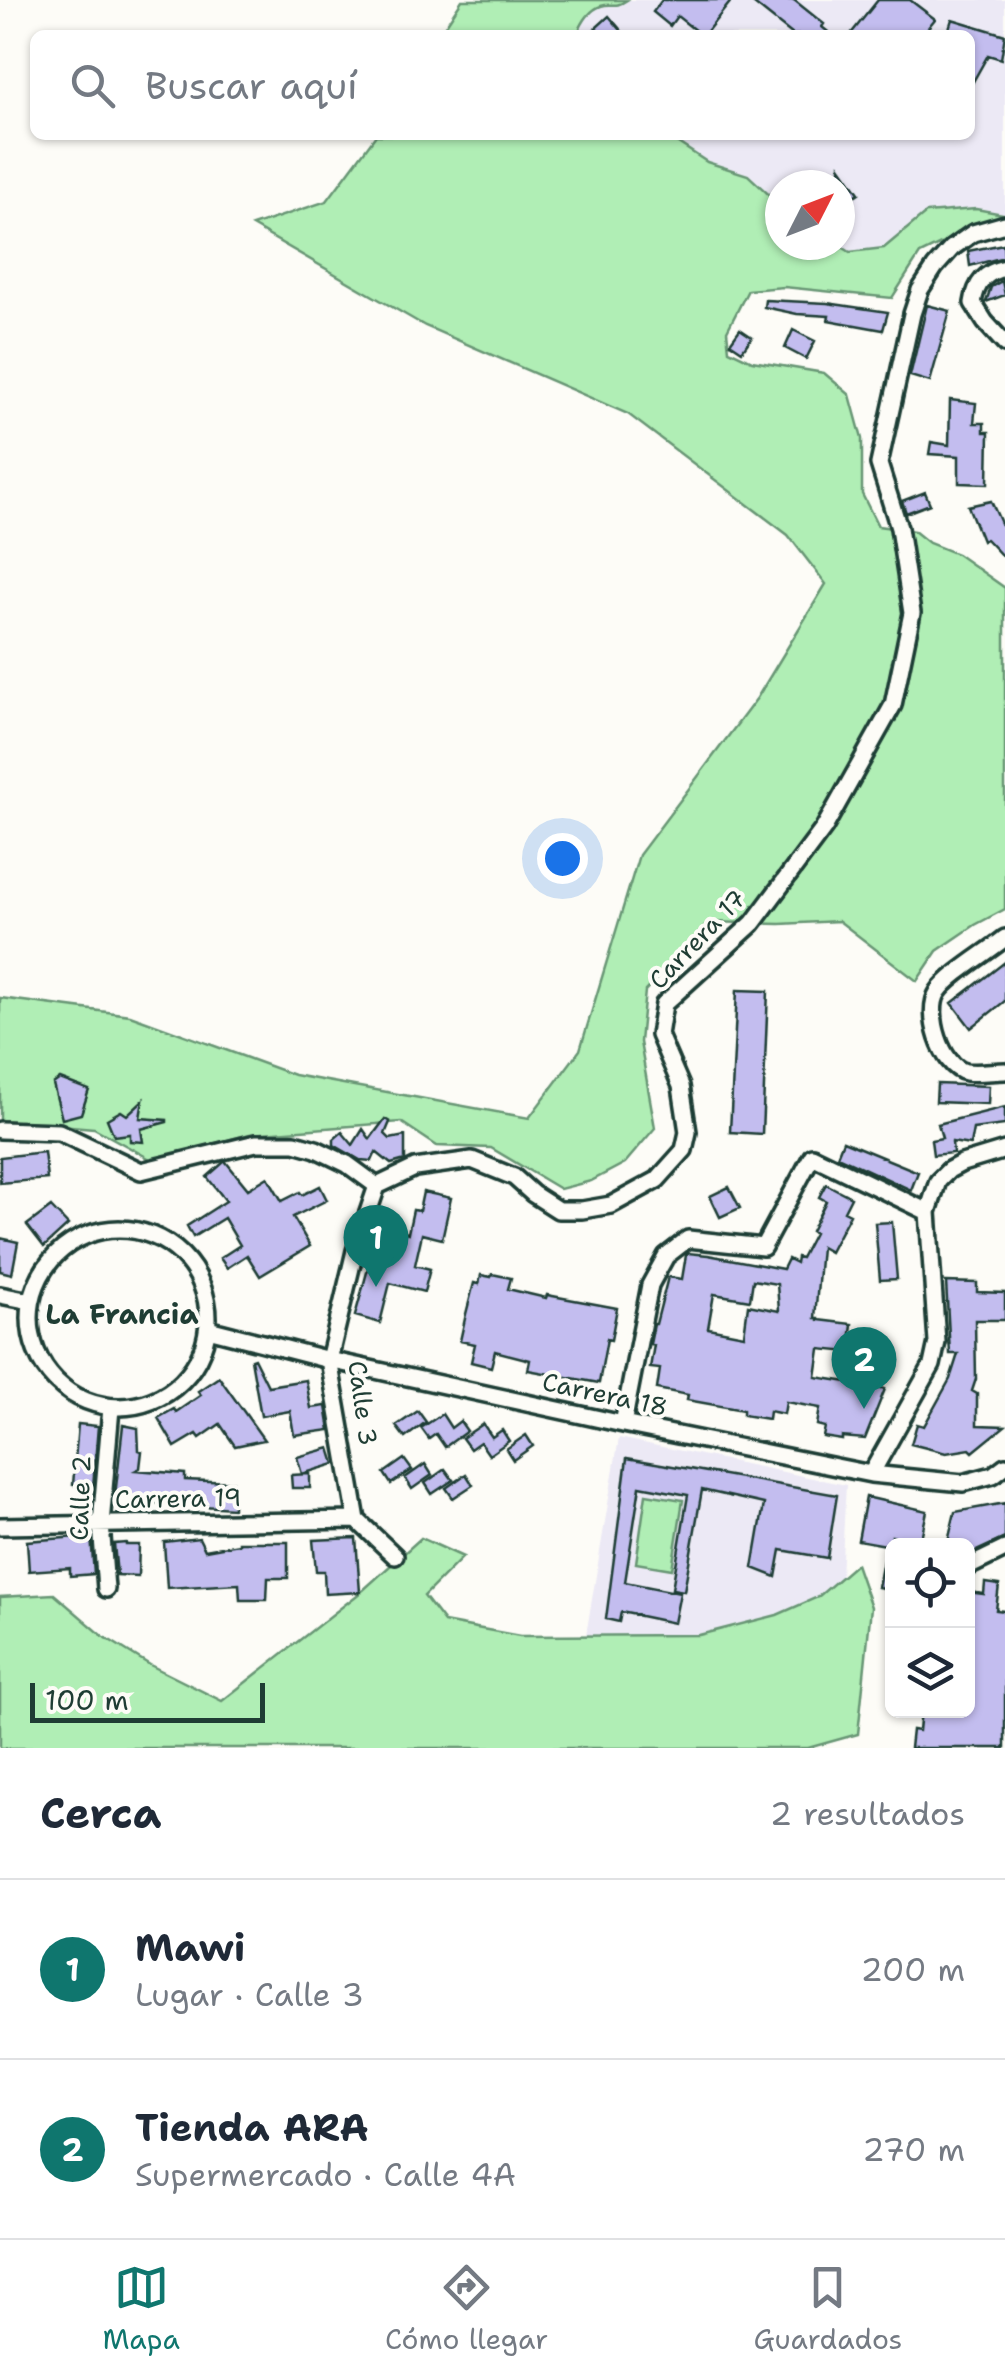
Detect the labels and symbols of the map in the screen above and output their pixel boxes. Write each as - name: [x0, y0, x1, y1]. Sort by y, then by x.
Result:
- north arrow: [765, 170, 855, 260]
- your location: [537, 833, 588, 884]
- street label: Carrera 17: [641, 882, 753, 996]
- pin: 1: [344, 1204, 408, 1287]
- district label: La Francia: [45, 1295, 199, 1333]
- pin: 2: [832, 1326, 896, 1409]
- street label: Calle 3: [340, 1358, 386, 1448]
- street label: Carrera 18: [539, 1364, 671, 1424]
- street label: Calle 2: [62, 1455, 98, 1541]
- street label: Carrera 19: [114, 1480, 242, 1516]
- scale bar: [30, 1678, 265, 1722]

